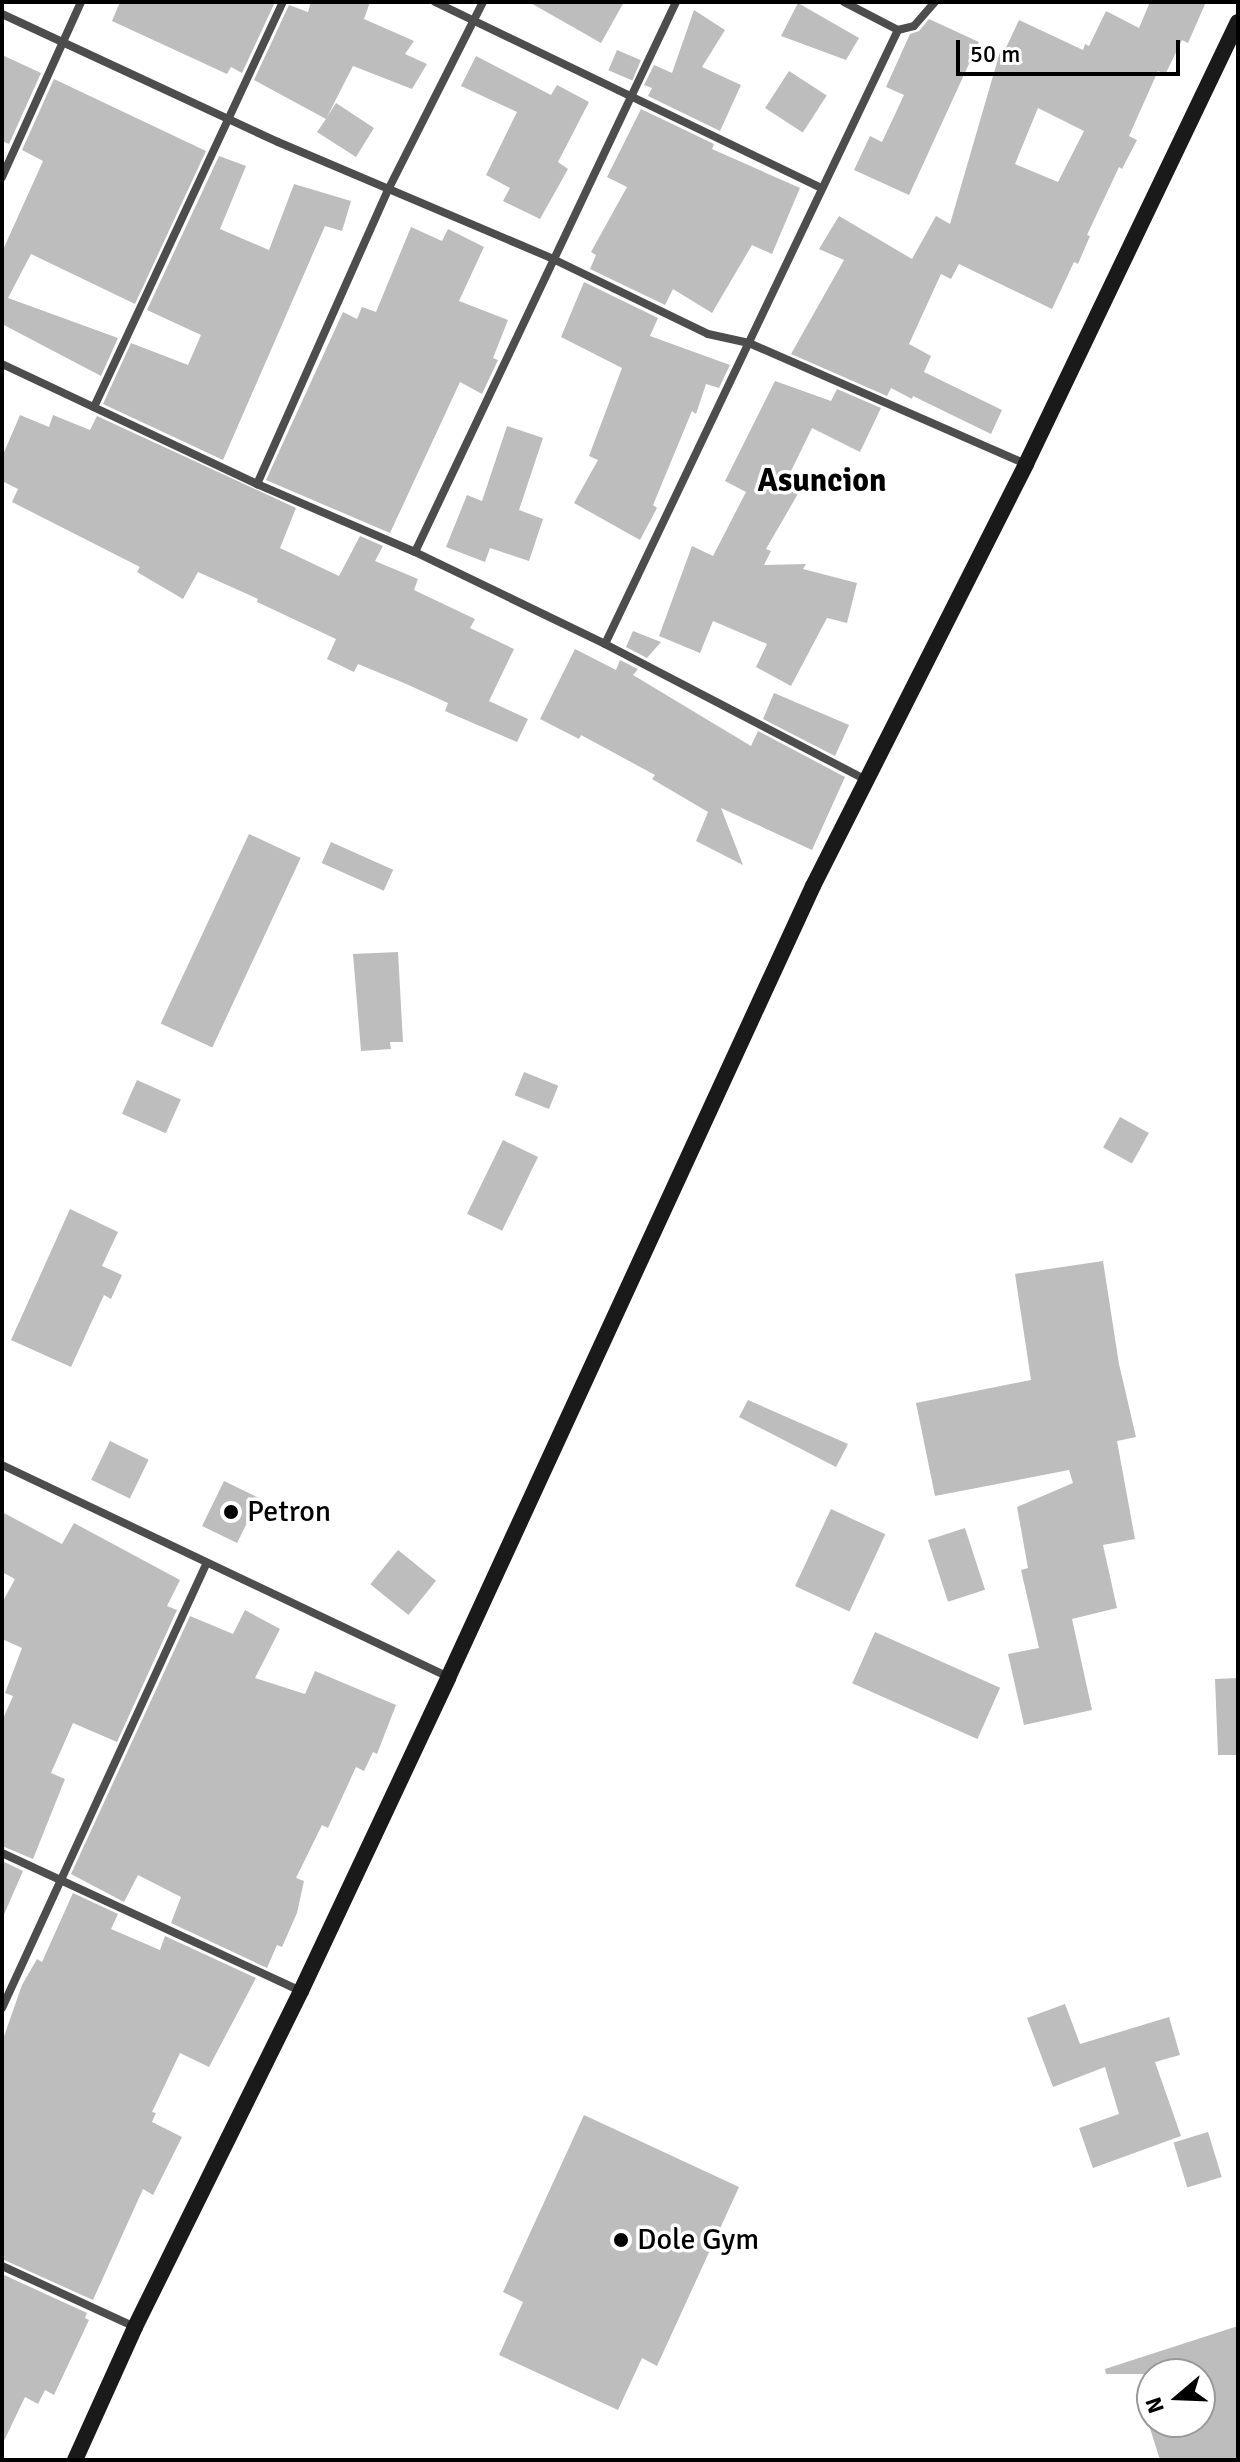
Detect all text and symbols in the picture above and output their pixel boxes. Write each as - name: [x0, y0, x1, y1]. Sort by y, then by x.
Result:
- scale bar: [960, 24, 1184, 74]
- text: 50 m: [970, 39, 1020, 69]
- district label: Asuncion: [758, 462, 886, 500]
- place label: Petron: [247, 1494, 331, 1530]
- marker: Petron: [222, 1503, 240, 1521]
- place label: Dole Gym: [637, 2222, 759, 2258]
- marker: Dole Gym: [612, 2231, 630, 2249]
- north arrow: [1136, 2358, 1216, 2438]
- text: N: [1139, 2394, 1170, 2417]

